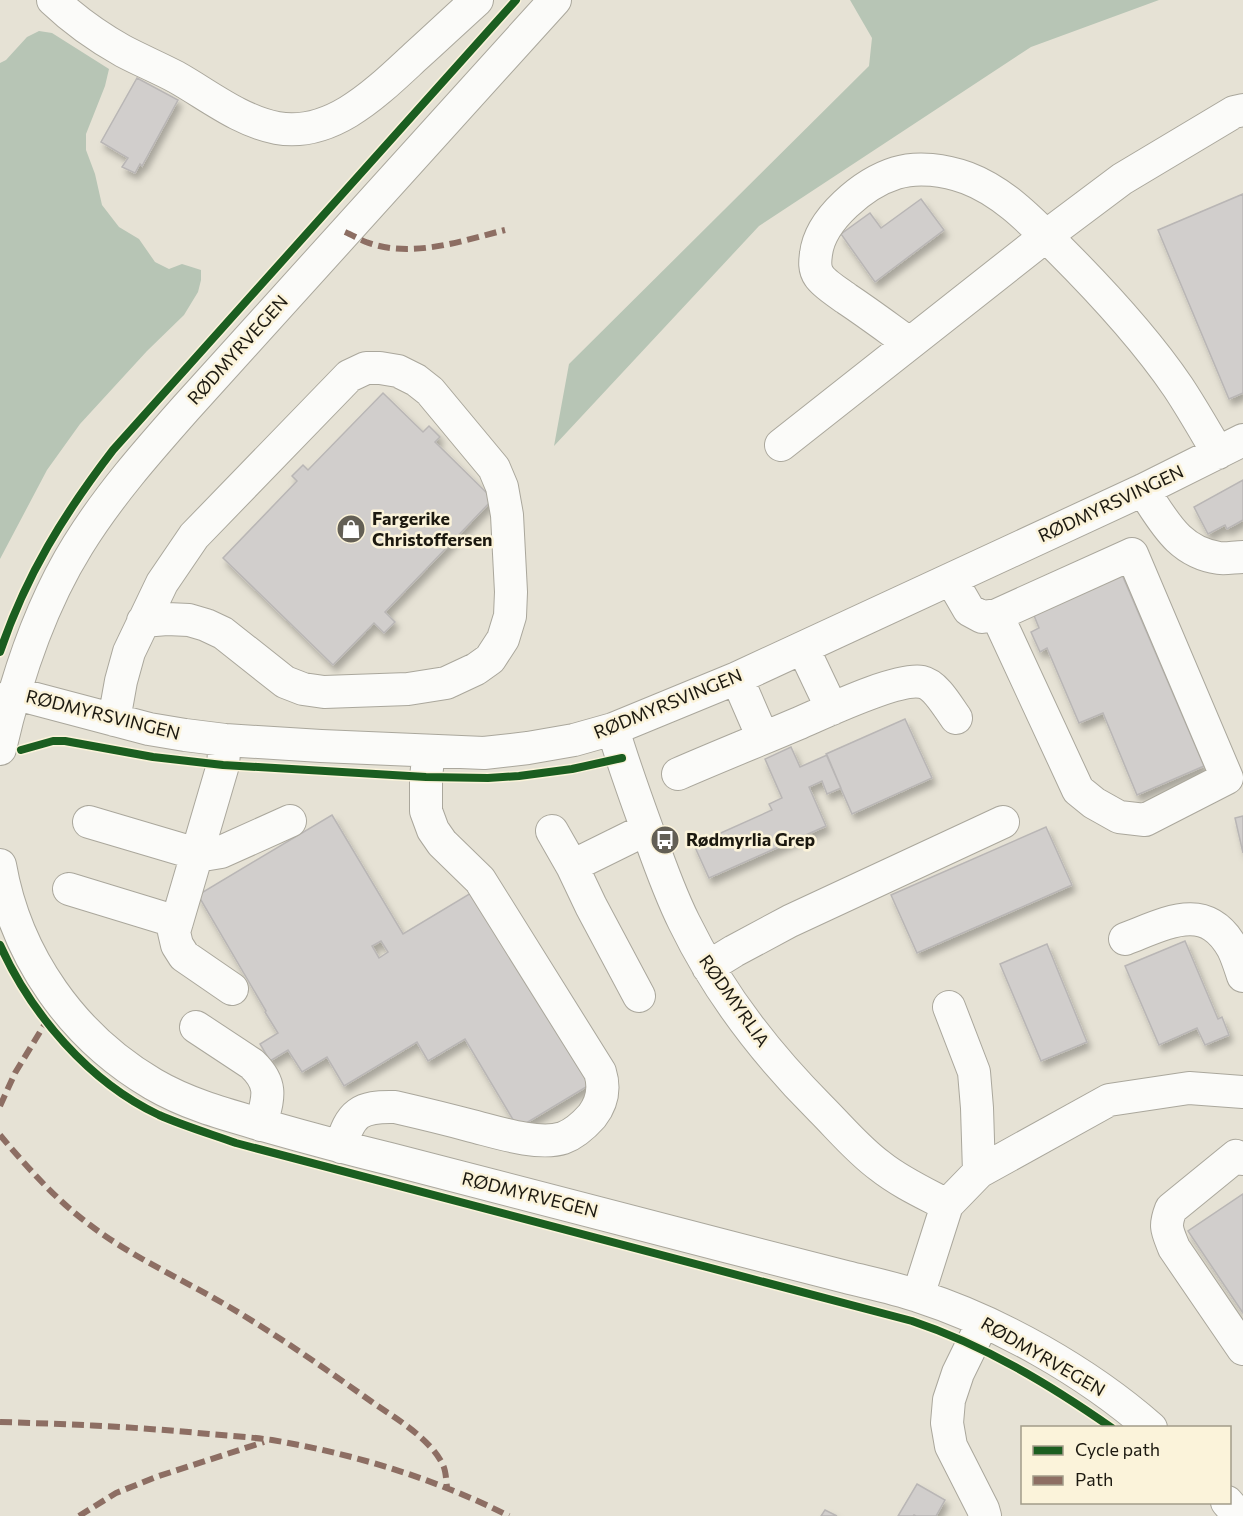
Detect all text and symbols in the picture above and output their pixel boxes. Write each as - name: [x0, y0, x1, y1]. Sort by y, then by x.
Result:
- street label: RØDMYRVEGEN: [182, 290, 292, 409]
- street label: RØDMYRSVINGEN: [1034, 460, 1187, 546]
- place label: Fargerike Christoffersen: [372, 507, 493, 550]
- shop icon: Fargerike Christoffersen: [335, 513, 367, 545]
- street label: RØDMYRSVINGEN: [590, 663, 745, 743]
- street label: RØDMYRSVINGEN: [24, 684, 183, 744]
- bus stop icon: Rødmyrlia Grep: [649, 824, 681, 856]
- place label: Rødmyrlia Grep: [686, 828, 815, 850]
- street label: RØDMYRLIA: [695, 950, 775, 1051]
- street label: RØDMYRVEGEN: [460, 1166, 601, 1222]
- street label: RØDMYRVEGEN: [978, 1312, 1109, 1401]
- legend: [1021, 1426, 1231, 1504]
- text: Cycle path: [1075, 1438, 1160, 1460]
- text: Path: [1075, 1468, 1113, 1490]

